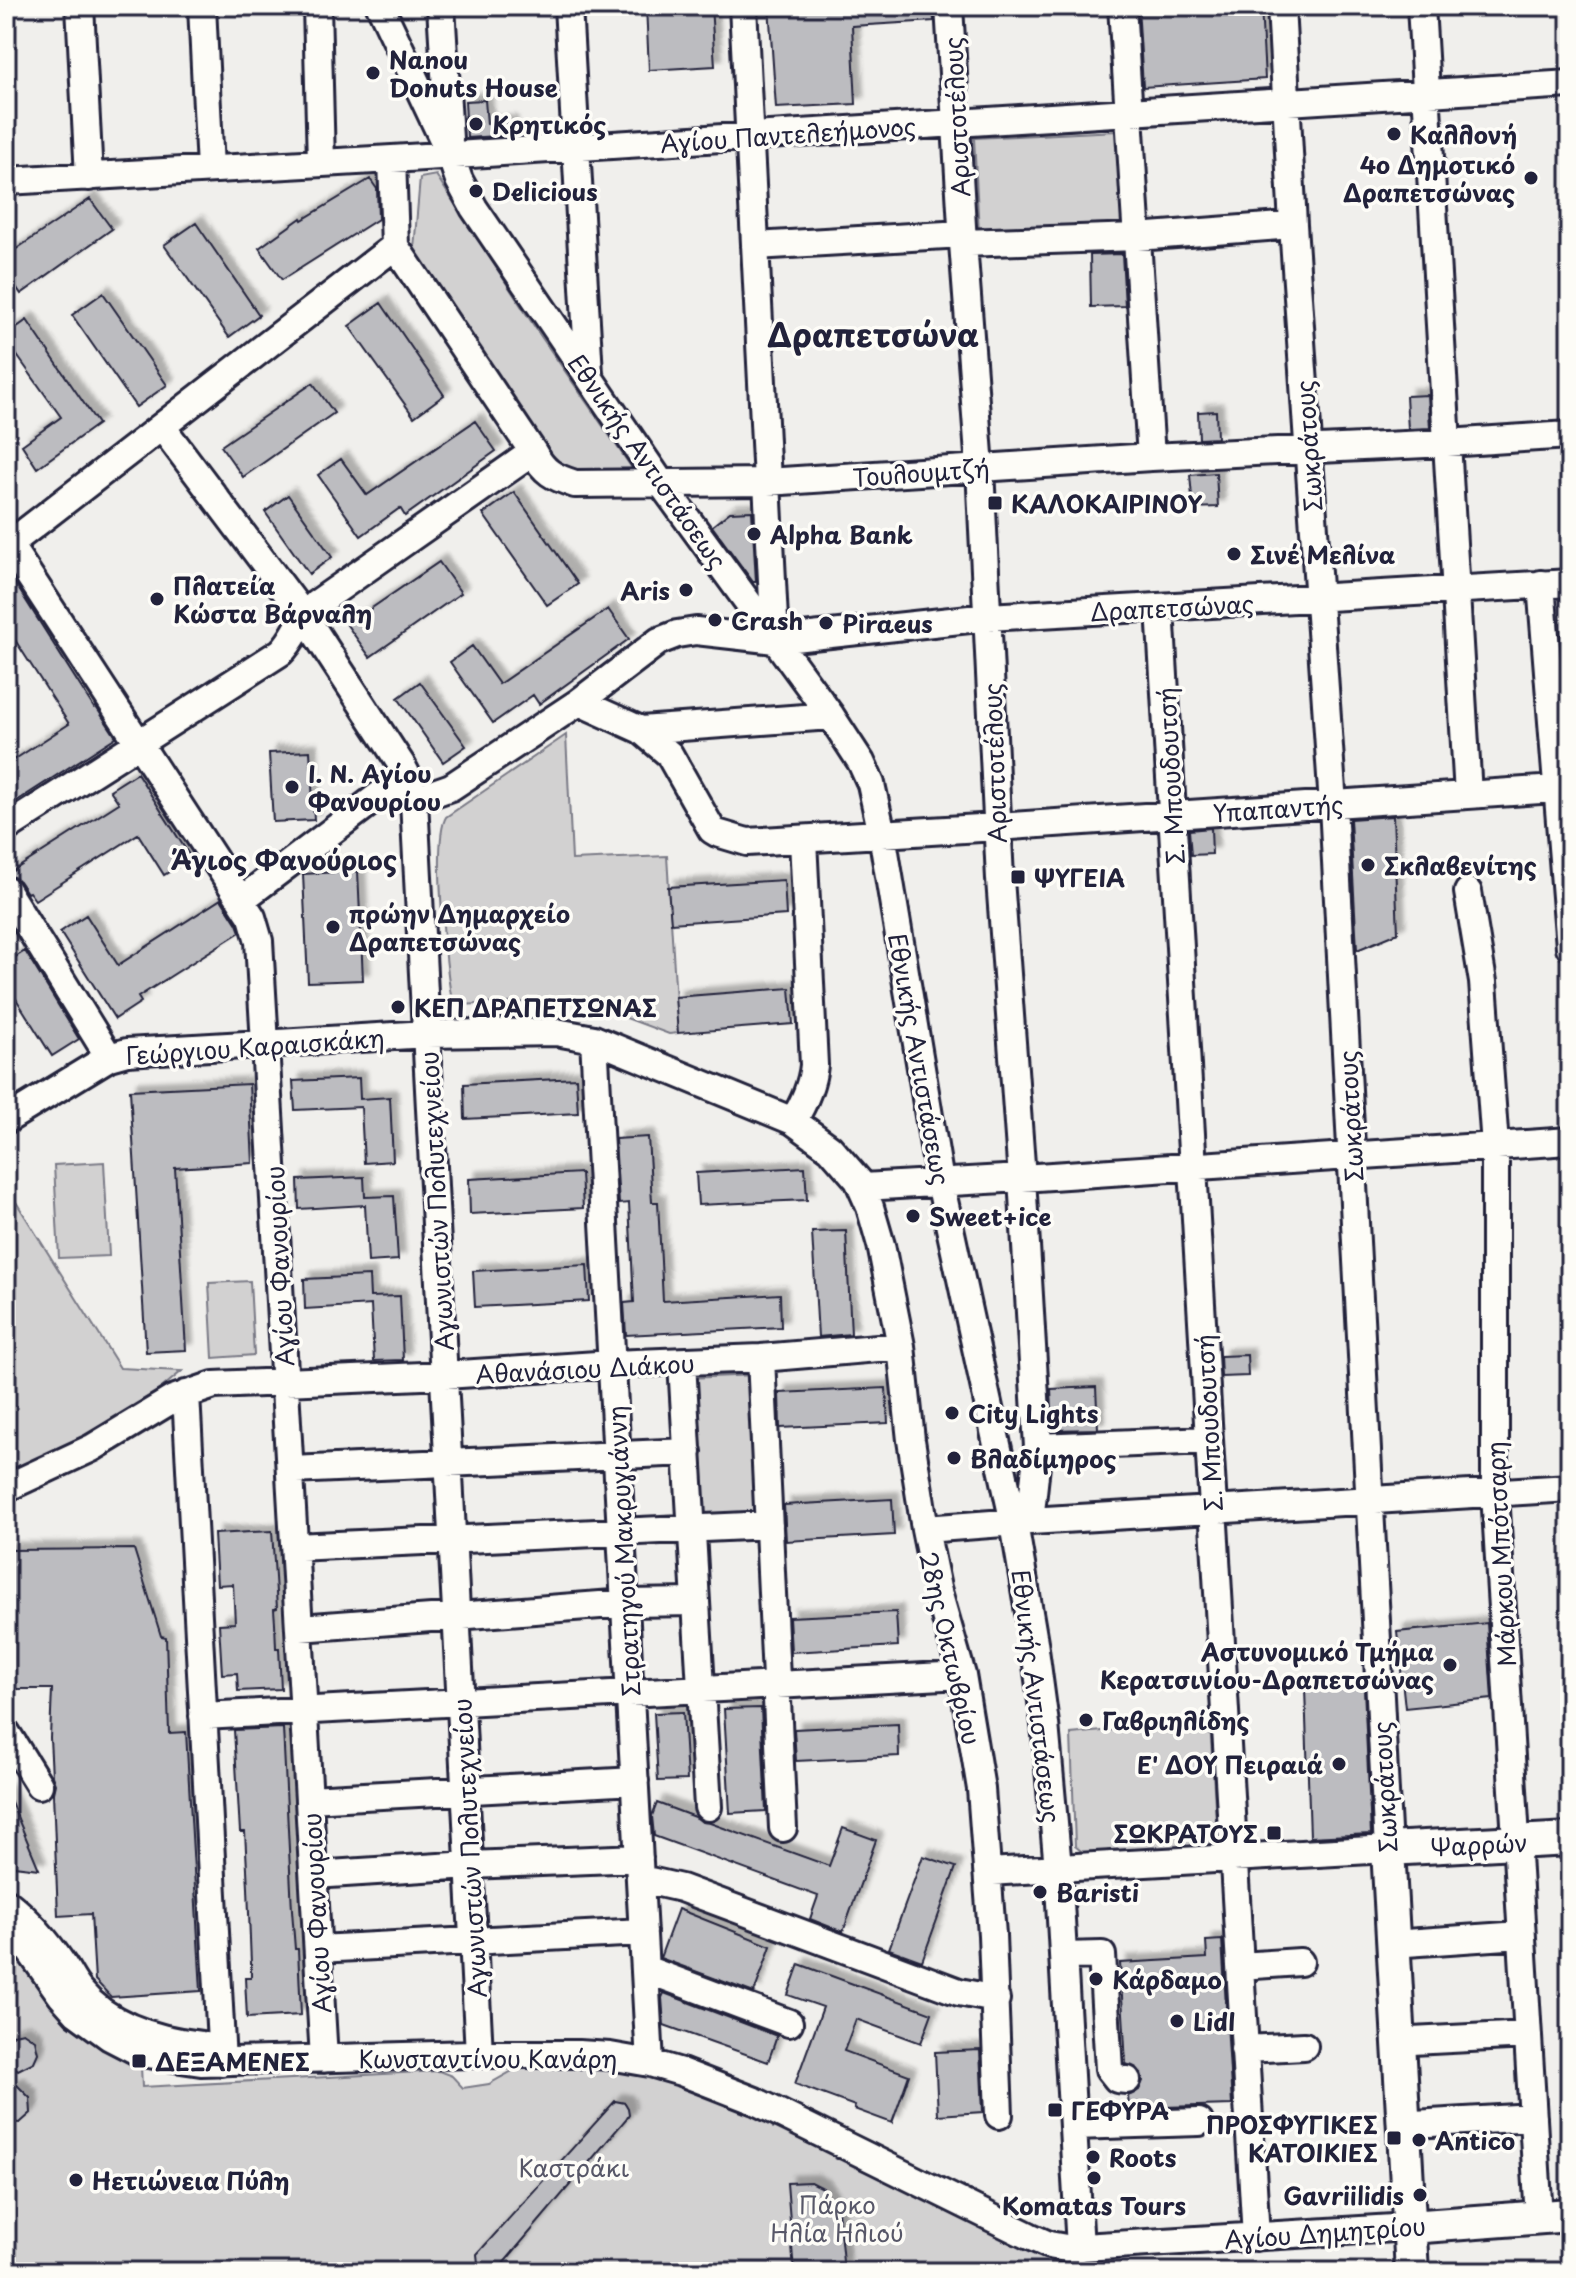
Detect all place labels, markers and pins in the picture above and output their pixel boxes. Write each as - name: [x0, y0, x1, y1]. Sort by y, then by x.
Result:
- place label: Nanou Donuts House: [389, 41, 558, 105]
- marker: Nanou Donuts House: [364, 64, 382, 82]
- place label: Κρητικός: [492, 106, 606, 142]
- marker: Κρητικός: [467, 115, 485, 133]
- place label: Καλλονή: [1410, 116, 1517, 152]
- marker: Καλλονή: [1385, 125, 1403, 143]
- place label: 4ο Δημοτικό Δραπετσώνας: [1343, 146, 1515, 210]
- marker: 4ο Δημοτικό Δραπετσώνας: [1522, 169, 1540, 187]
- place label: Delicious: [492, 173, 598, 209]
- marker: Delicious: [467, 182, 485, 200]
- place label: ΚΑΛΟΚΑΙΡΙΝΟΥ: [1011, 485, 1203, 521]
- marker: ΚΑΛΟΚΑΙΡΙΝΟΥ: [986, 494, 1004, 512]
- place label: Alpha Bank: [769, 516, 913, 552]
- marker: Alpha Bank: [745, 525, 763, 543]
- place label: Σινέ Μελίνα: [1250, 536, 1396, 572]
- marker: Σινέ Μελίνα: [1225, 545, 1243, 563]
- place label: Πλατεία Κώστα Βάρναλη: [173, 567, 372, 631]
- place label: Aris: [621, 572, 670, 608]
- marker: Aris: [677, 581, 695, 599]
- marker: Πλατεία Κώστα Βάρναλη: [148, 590, 166, 608]
- place label: Crash: [731, 602, 803, 638]
- place label: Piraeus: [842, 605, 933, 641]
- marker: Crash: [706, 611, 724, 629]
- marker: Piraeus: [817, 614, 835, 632]
- place label: Ι. Ν. Αγίου Φανουρίου: [308, 755, 441, 819]
- marker: Ι. Ν. Αγίου Φανουρίου: [283, 778, 301, 796]
- place label: Σκλαβενίτης: [1384, 847, 1537, 883]
- marker: Σκλαβενίτης: [1359, 856, 1377, 874]
- place label: ΨΥΓΕΙΑ: [1034, 859, 1125, 895]
- marker: ΨΥΓΕΙΑ: [1009, 868, 1027, 886]
- place label: πρώην Δημαρχείο Δραπετσώνας: [349, 895, 570, 959]
- marker: πρώην Δημαρχείο Δραπετσώνας: [324, 918, 342, 936]
- place label: ΚΕΠ ΔΡΑΠΕΤΣΩΝΑΣ: [414, 989, 657, 1025]
- marker: ΚΕΠ ΔΡΑΠΕΤΣΩΝΑΣ: [389, 998, 407, 1016]
- place label: Sweet+ice: [929, 1198, 1052, 1234]
- marker: Sweet+ice: [904, 1207, 922, 1225]
- place label: City Lights: [968, 1395, 1099, 1431]
- marker: City Lights: [943, 1404, 961, 1422]
- place label: Βλαδίμηρος: [970, 1440, 1117, 1476]
- marker: Βλαδίμηρος: [945, 1449, 963, 1467]
- place label: Αστυνομικό Τμήμα Κερατσινίου-Δραπετσώνας: [1099, 1633, 1434, 1697]
- marker: Αστυνομικό Τμήμα Κερατσινίου-Δραπετσώνας: [1441, 1656, 1459, 1674]
- place label: Γαβριηλίδης: [1102, 1702, 1250, 1738]
- marker: Γαβριηλίδης: [1077, 1711, 1095, 1729]
- place label: Ε' ΔΟΥ Πειραιά: [1137, 1746, 1323, 1782]
- marker: Ε' ΔΟΥ Πειραιά: [1330, 1755, 1348, 1773]
- place label: ΣΩΚΡΑΤΟΥΣ: [1113, 1815, 1258, 1851]
- marker: ΣΩΚΡΑΤΟΥΣ: [1265, 1824, 1283, 1842]
- place label: Baristi: [1056, 1874, 1139, 1910]
- marker: Baristi: [1031, 1883, 1049, 1901]
- place label: Κάρδαμο: [1112, 1961, 1222, 1997]
- marker: Κάρδαμο: [1087, 1970, 1105, 1988]
- place label: Lidl: [1193, 2003, 1235, 2039]
- marker: Lidl: [1168, 2012, 1186, 2030]
- place label: ΔΕΞΑΜΕΝΕΣ: [155, 2043, 310, 2079]
- marker: ΔΕΞΑΜΕΝΕΣ: [130, 2052, 148, 2070]
- place label: ΓΕΦΥΡΑ: [1071, 2092, 1170, 2128]
- marker: ΓΕΦΥΡΑ: [1046, 2101, 1064, 2119]
- place label: ΠΡΟΣΦΥΓΙΚΕΣ ΚΑΤΟΙΚΙΕΣ: [1206, 2106, 1378, 2170]
- place label: Antico: [1435, 2122, 1515, 2158]
- marker: ΠΡΟΣΦΥΓΙΚΕΣ ΚΑΤΟΙΚΙΕΣ: [1385, 2129, 1403, 2147]
- marker: Antico: [1410, 2131, 1428, 2149]
- place label: Roots: [1109, 2139, 1177, 2175]
- marker: Roots: [1084, 2148, 1102, 2166]
- place label: Ηετιώνεια Πύλη: [92, 2162, 289, 2198]
- marker: Komatas Tours: [1085, 2169, 1103, 2187]
- marker: Ηετιώνεια Πύλη: [67, 2171, 85, 2189]
- place label: Gavriilidis: [1283, 2177, 1404, 2213]
- marker: Gavriilidis: [1411, 2186, 1429, 2204]
- place label: Komatas Tours: [1002, 2187, 1186, 2223]

